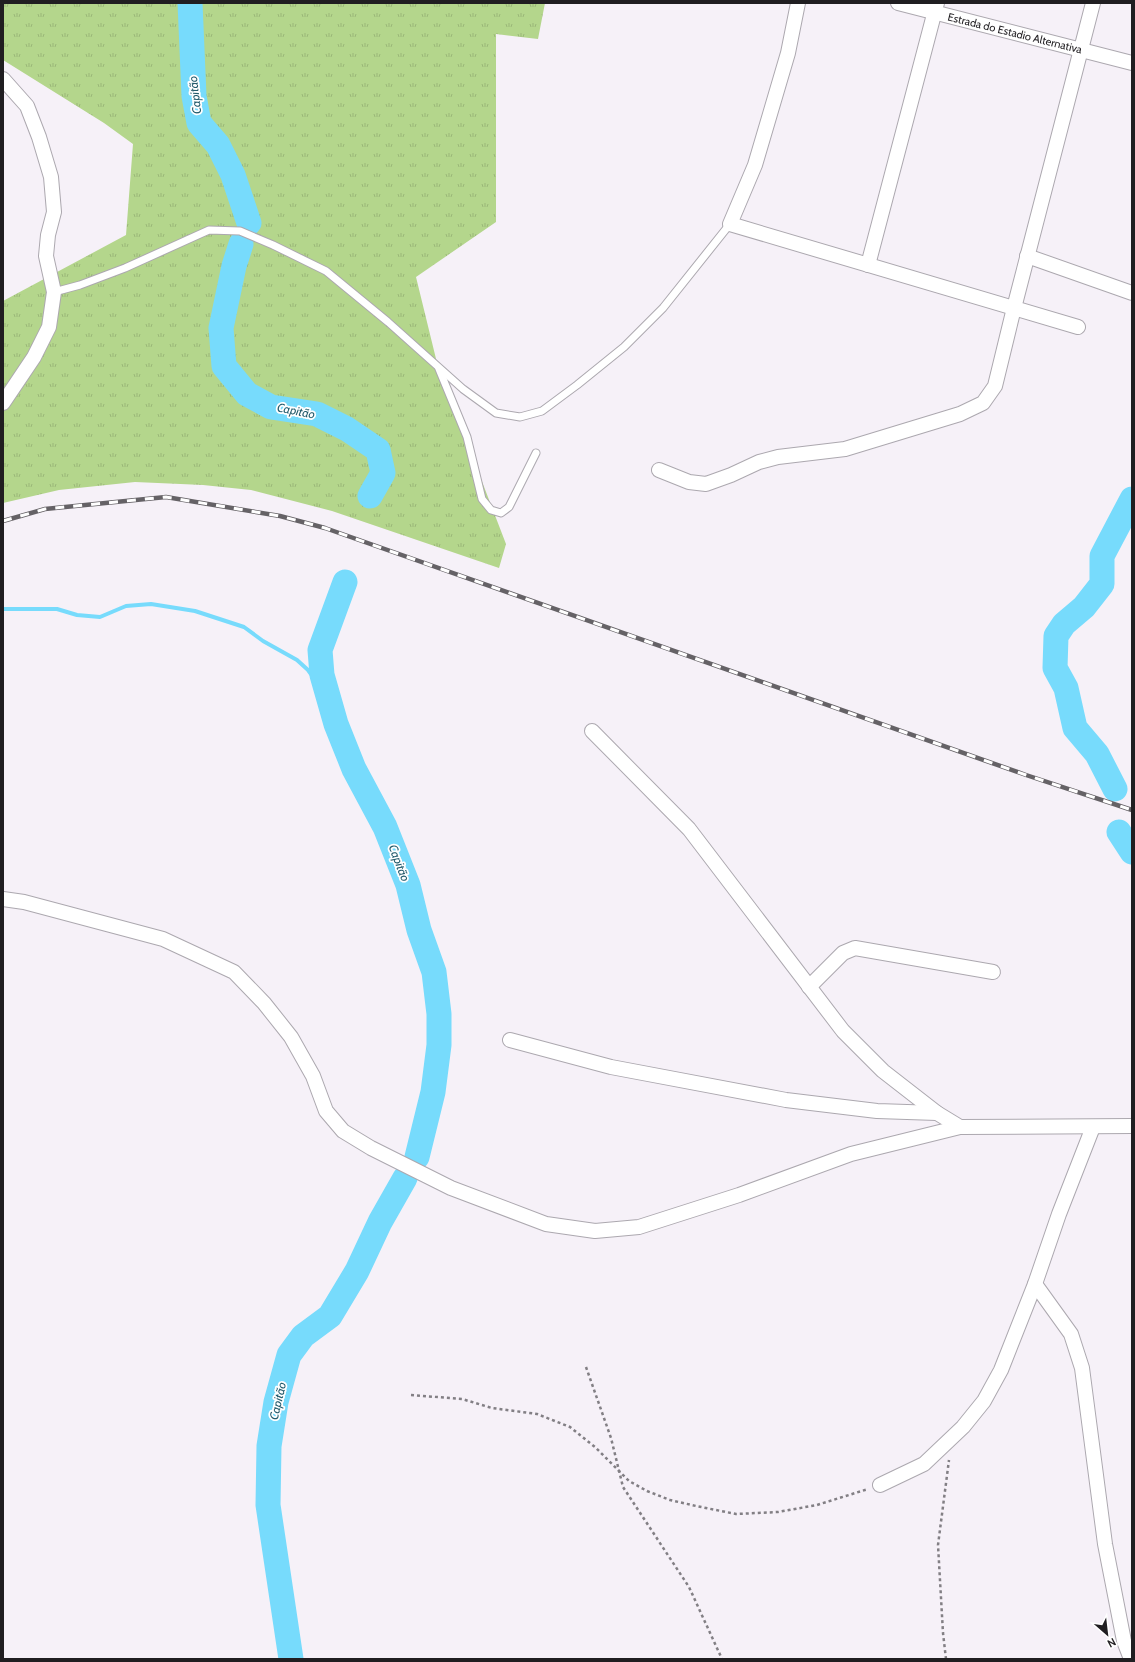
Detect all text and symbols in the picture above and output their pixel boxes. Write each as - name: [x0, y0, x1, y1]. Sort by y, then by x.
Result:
- street label: Estrada do Estadio Alternativa: [946, 10, 1084, 57]
- water label: Capitão: [185, 75, 204, 115]
- water label: Capitão: [276, 399, 316, 422]
- water label: Capitão: [386, 842, 413, 883]
- water label: Capitão: [266, 1381, 289, 1421]
- north arrow: [1087, 1614, 1127, 1654]
- text: N: [1105, 1635, 1118, 1651]

